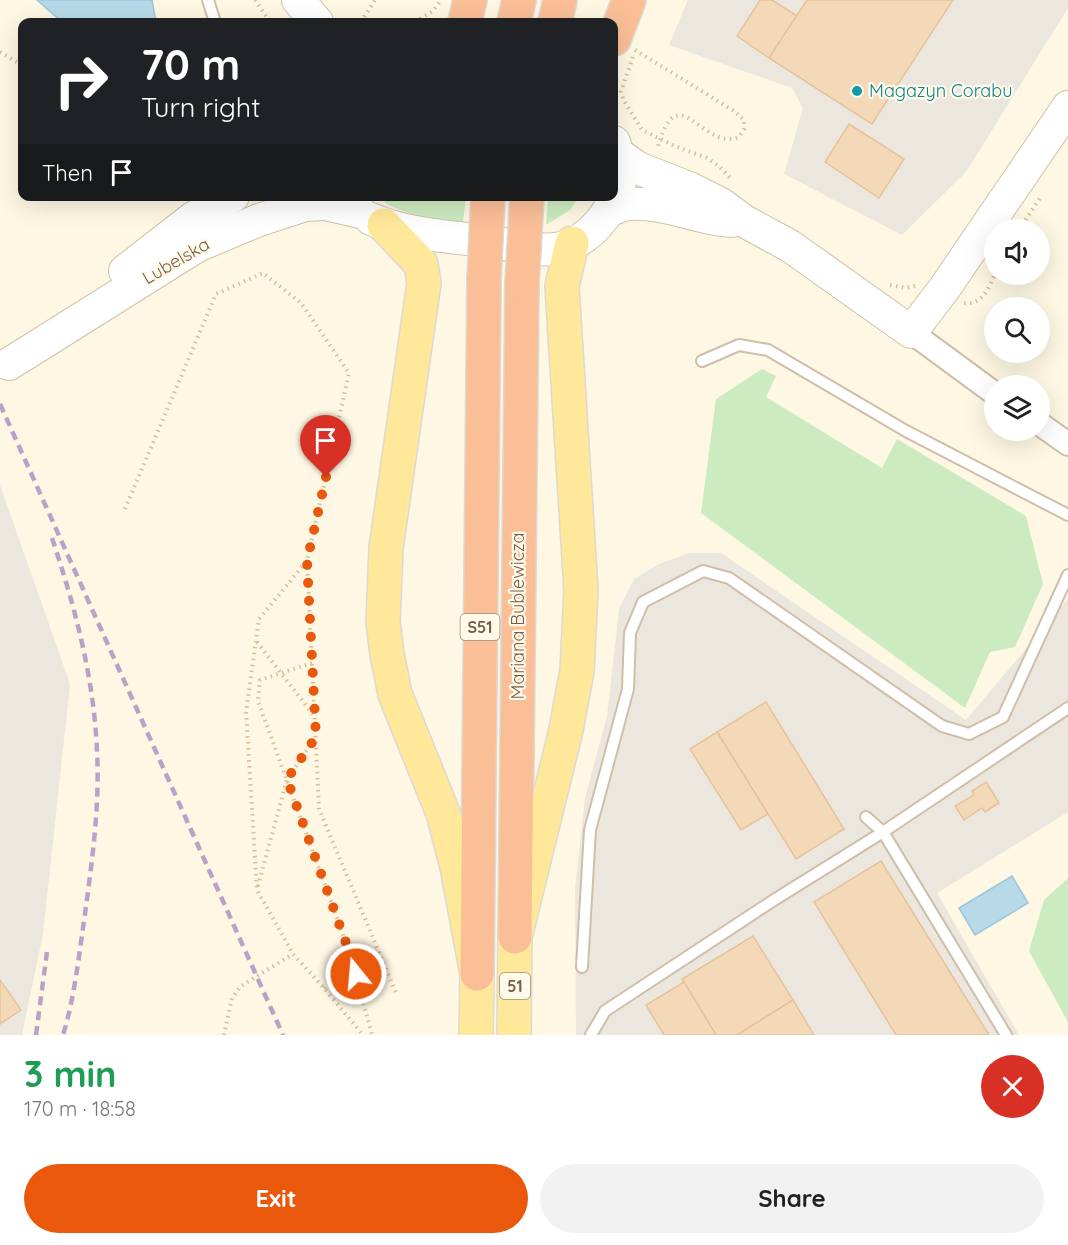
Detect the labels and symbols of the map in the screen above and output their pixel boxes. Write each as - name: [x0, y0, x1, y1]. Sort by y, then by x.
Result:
- place label: Magazyn Corabu: [869, 79, 1012, 102]
- marker: Magazyn Corabu: [850, 84, 864, 98]
- street label: Lubelska: [138, 232, 214, 289]
- pin: [300, 415, 351, 477]
- street label: Mariana Bublewicza: [506, 533, 529, 699]
- road number: S51: [460, 614, 500, 640]
- position arrow: [324, 942, 388, 1006]
- road number: 51: [500, 973, 530, 999]

